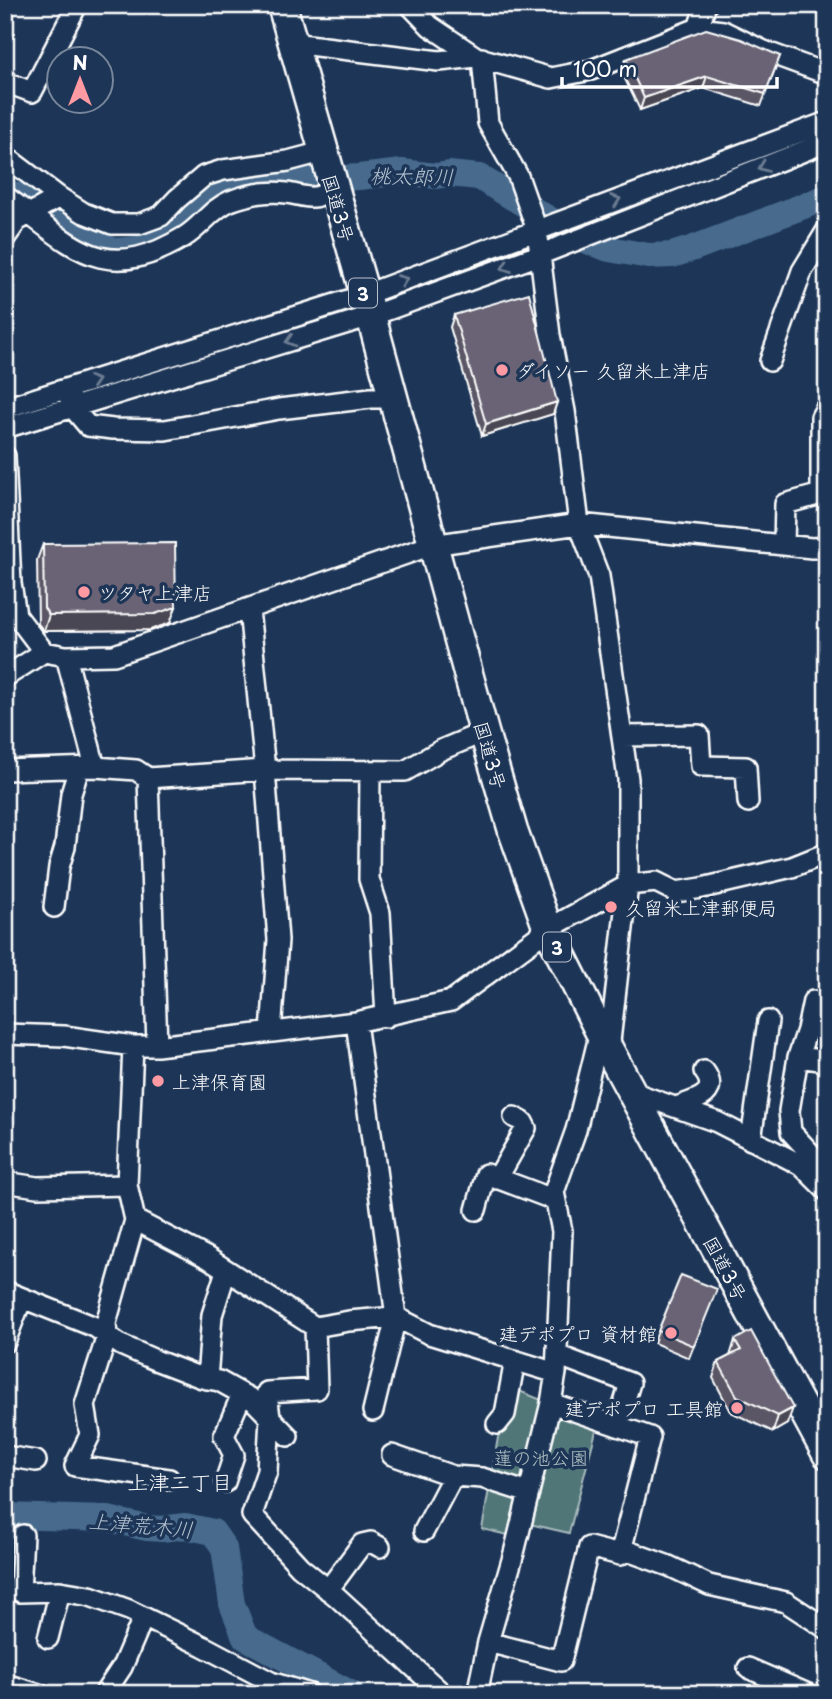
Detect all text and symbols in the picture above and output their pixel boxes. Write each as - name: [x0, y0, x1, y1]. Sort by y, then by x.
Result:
- north arrow: [46, 46, 116, 116]
- scale bar: [562, 46, 778, 90]
- text: N: [72, 48, 88, 76]
- text: 100 m: [573, 52, 637, 84]
- water label: 桃太郎川: [370, 158, 454, 192]
- one-way arrow: [758, 159, 770, 173]
- street label: 国道3号: [316, 171, 362, 245]
- one-way arrow: [610, 195, 622, 209]
- one-way arrow: [500, 259, 512, 273]
- one-way arrow: [397, 275, 409, 289]
- road number: 3: [349, 278, 377, 307]
- one-way arrow: [285, 332, 297, 347]
- place label: ダイソー 久留米上津店: [516, 356, 710, 384]
- marker: ダイソー 久留米上津店: [494, 362, 510, 378]
- one-way arrow: [88, 374, 100, 389]
- place label: ツタヤ上津店: [98, 578, 212, 606]
- marker: ツタヤ上津店: [76, 584, 92, 600]
- street label: 国道3号: [468, 718, 514, 792]
- place label: 久留米上津郵便局: [625, 893, 777, 921]
- marker: 久留米上津郵便局: [603, 899, 619, 915]
- road number: 3: [543, 932, 571, 962]
- place label: 上津保育園: [172, 1067, 267, 1095]
- marker: 上津保育園: [150, 1073, 166, 1089]
- street label: 国道3号: [697, 1231, 755, 1305]
- place label: 建デポプロ 資材館: [499, 1319, 657, 1347]
- marker: 建デポプロ 資材館: [663, 1325, 679, 1341]
- place label: 建デポプロ 工具館: [565, 1394, 723, 1422]
- marker: 建デポプロ 工具館: [729, 1400, 745, 1416]
- park label: 蓮の池公園: [493, 1443, 589, 1471]
- district label: 上津二丁目: [128, 1465, 233, 1497]
- water label: 上津荒木川: [87, 1503, 195, 1545]

